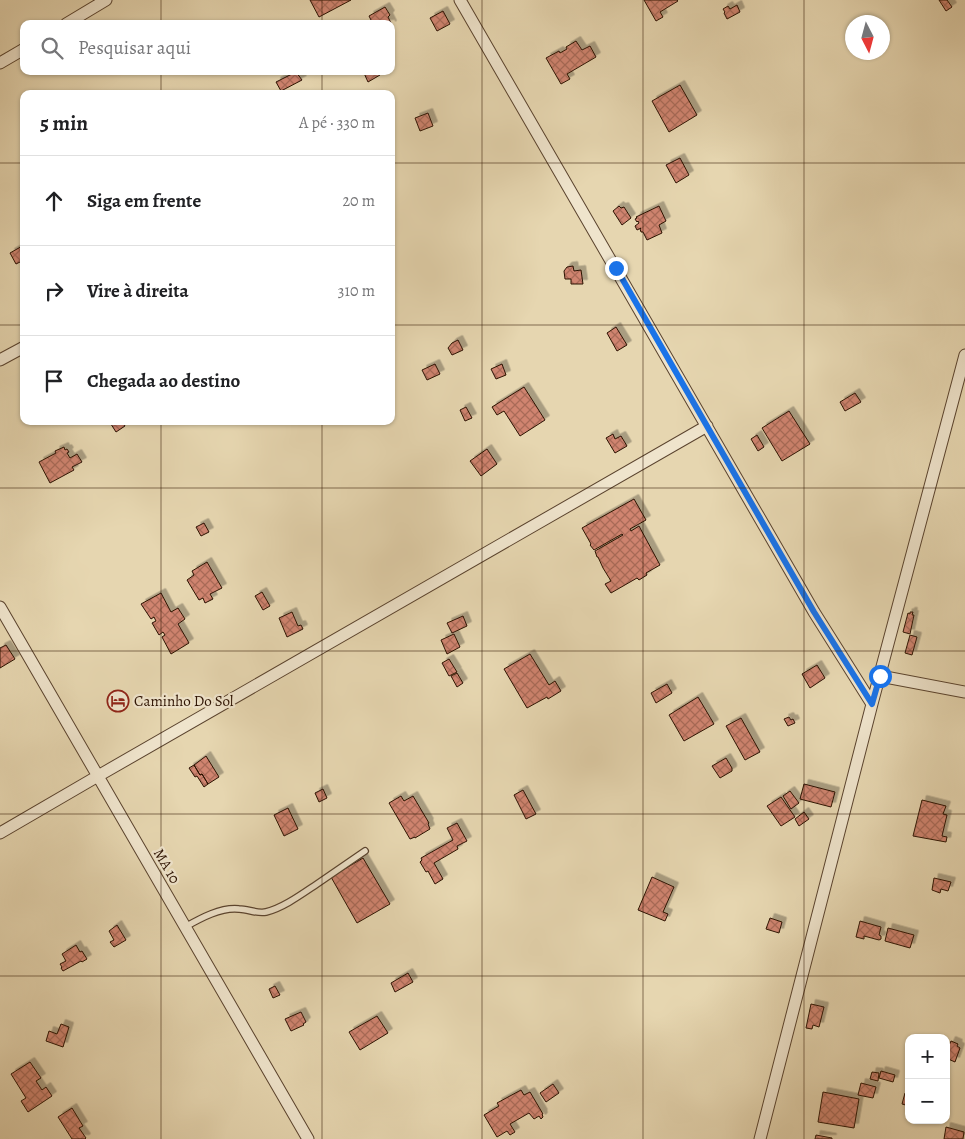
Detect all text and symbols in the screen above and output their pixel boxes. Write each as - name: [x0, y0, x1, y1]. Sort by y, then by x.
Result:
- north arrow: [845, 15, 890, 60]
- search box: [20, 20, 395, 75]
- icon: search: [38, 34, 66, 62]
- text: Pesquisar aqui: [78, 35, 191, 61]
- text: 5 min: [40, 109, 88, 137]
- text: A pé · 330 m: [299, 112, 375, 134]
- icon: ahead: [40, 187, 68, 215]
- text: Siga em frente: [87, 188, 201, 214]
- text: 20 m: [342, 190, 375, 212]
- route end: [605, 257, 628, 280]
- icon: right: [40, 277, 68, 305]
- text: Vire à direita: [87, 278, 189, 304]
- text: 310 m: [338, 280, 375, 302]
- icon: arrive: [40, 367, 68, 395]
- text: Chegada ao destino: [87, 368, 240, 394]
- route start: [869, 665, 892, 688]
- hotel icon: Caminho Do Sol: [106, 689, 130, 713]
- place label: Caminho Do Sol: [134, 691, 234, 711]
- street label: MA 10: [149, 845, 185, 887]
- map controls: [905, 1034, 950, 1124]
- button: +: [905, 1034, 950, 1079]
- button: −: [905, 1079, 950, 1124]

